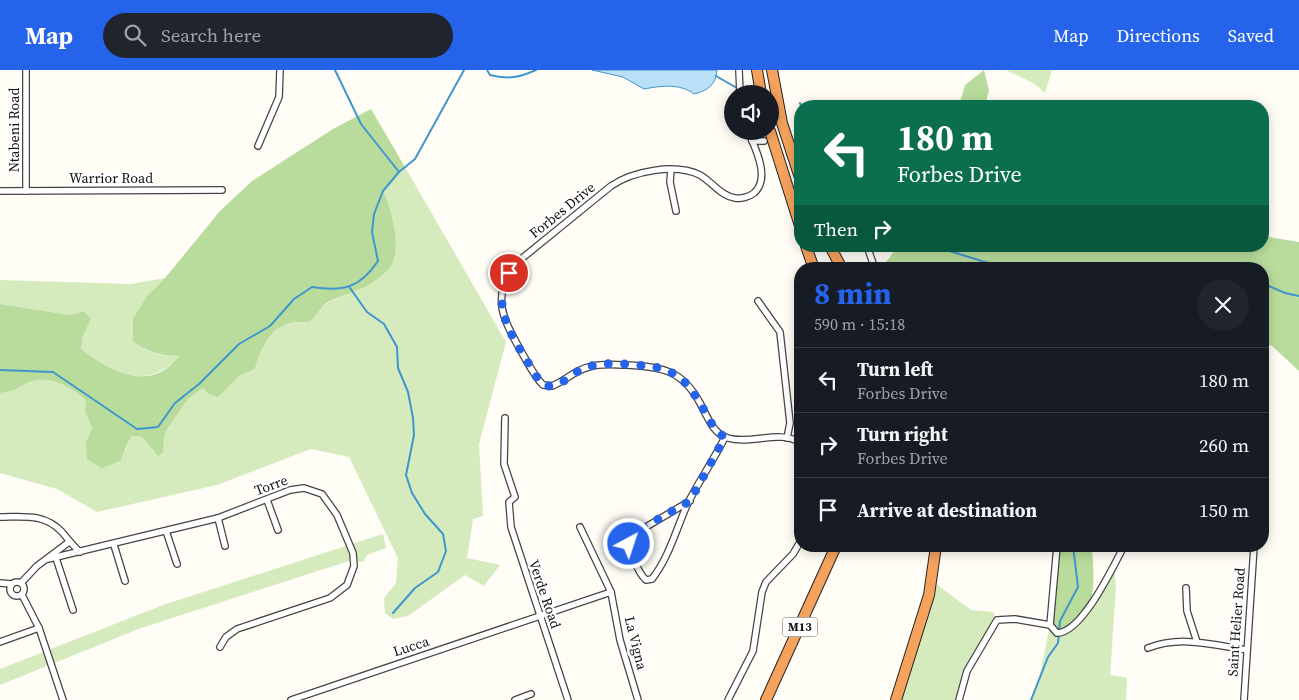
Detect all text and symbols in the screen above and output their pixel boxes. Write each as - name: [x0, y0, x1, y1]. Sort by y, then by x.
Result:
- search box: [103, 13, 453, 58]
- text: Map: [25, 19, 73, 52]
- icon: search: [121, 21, 149, 49]
- text: Search here: [161, 22, 261, 48]
- text: Map: [1053, 23, 1089, 48]
- text: Directions: [1117, 23, 1200, 48]
- text: Saved: [1228, 23, 1274, 48]
- map controls: [724, 85, 779, 140]
- button: sound: [724, 85, 779, 140]
- street label: Ntabeni Road: [4, 88, 24, 172]
- text: 180 m: [897, 114, 993, 162]
- icon: left: [814, 120, 879, 185]
- text: Forbes Drive: [897, 159, 1022, 189]
- street label: Warrior Road: [69, 168, 153, 188]
- street label: Forbes Drive: [525, 177, 599, 243]
- icon: right: [868, 215, 896, 243]
- text: Then: [814, 216, 858, 242]
- pin: [488, 252, 530, 294]
- icon: arrive: [495, 259, 523, 287]
- text: 8 min: [814, 273, 892, 314]
- button: close: [1197, 279, 1249, 331]
- text: 590 m · 15:18: [814, 313, 905, 335]
- text: Turn left: [857, 356, 933, 382]
- icon: left: [814, 366, 842, 394]
- text: 180 m: [1199, 367, 1249, 393]
- text: Forbes Drive: [857, 382, 948, 404]
- text: Turn right: [857, 421, 948, 447]
- icon: right: [814, 431, 842, 459]
- text: 260 m: [1199, 432, 1249, 458]
- text: Forbes Drive: [857, 447, 948, 469]
- street label: Torre: [252, 470, 290, 500]
- icon: arrive: [814, 496, 842, 524]
- text: Arrive at destination: [857, 497, 1037, 523]
- text: 150 m: [1199, 497, 1249, 523]
- position arrow: [602, 517, 654, 569]
- street label: Verde Road: [524, 557, 566, 631]
- street label: Saint Helier Road: [1222, 567, 1250, 677]
- street label: La Vigna: [620, 614, 652, 673]
- road number: M13: [782, 618, 818, 636]
- street label: Lucca: [390, 631, 432, 661]

